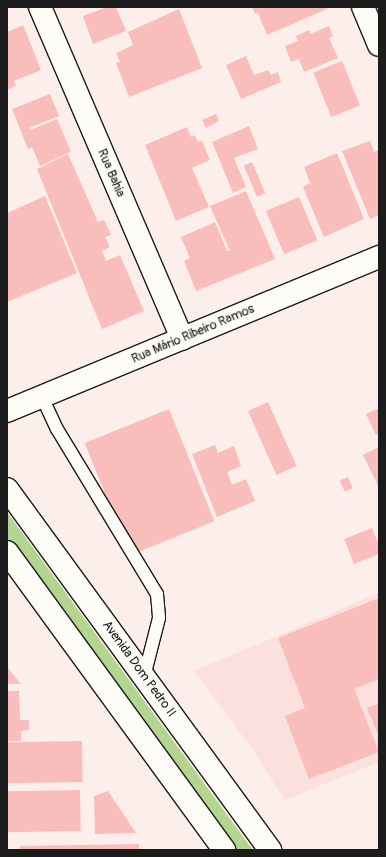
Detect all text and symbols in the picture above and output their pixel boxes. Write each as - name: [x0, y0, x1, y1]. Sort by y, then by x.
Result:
- street label: Rua Bahia: [94, 147, 128, 199]
- street label: Rua Mário Ribeiro Ramos: [129, 301, 257, 367]
- street label: Avenida Dom Pedro II: [99, 618, 179, 720]

